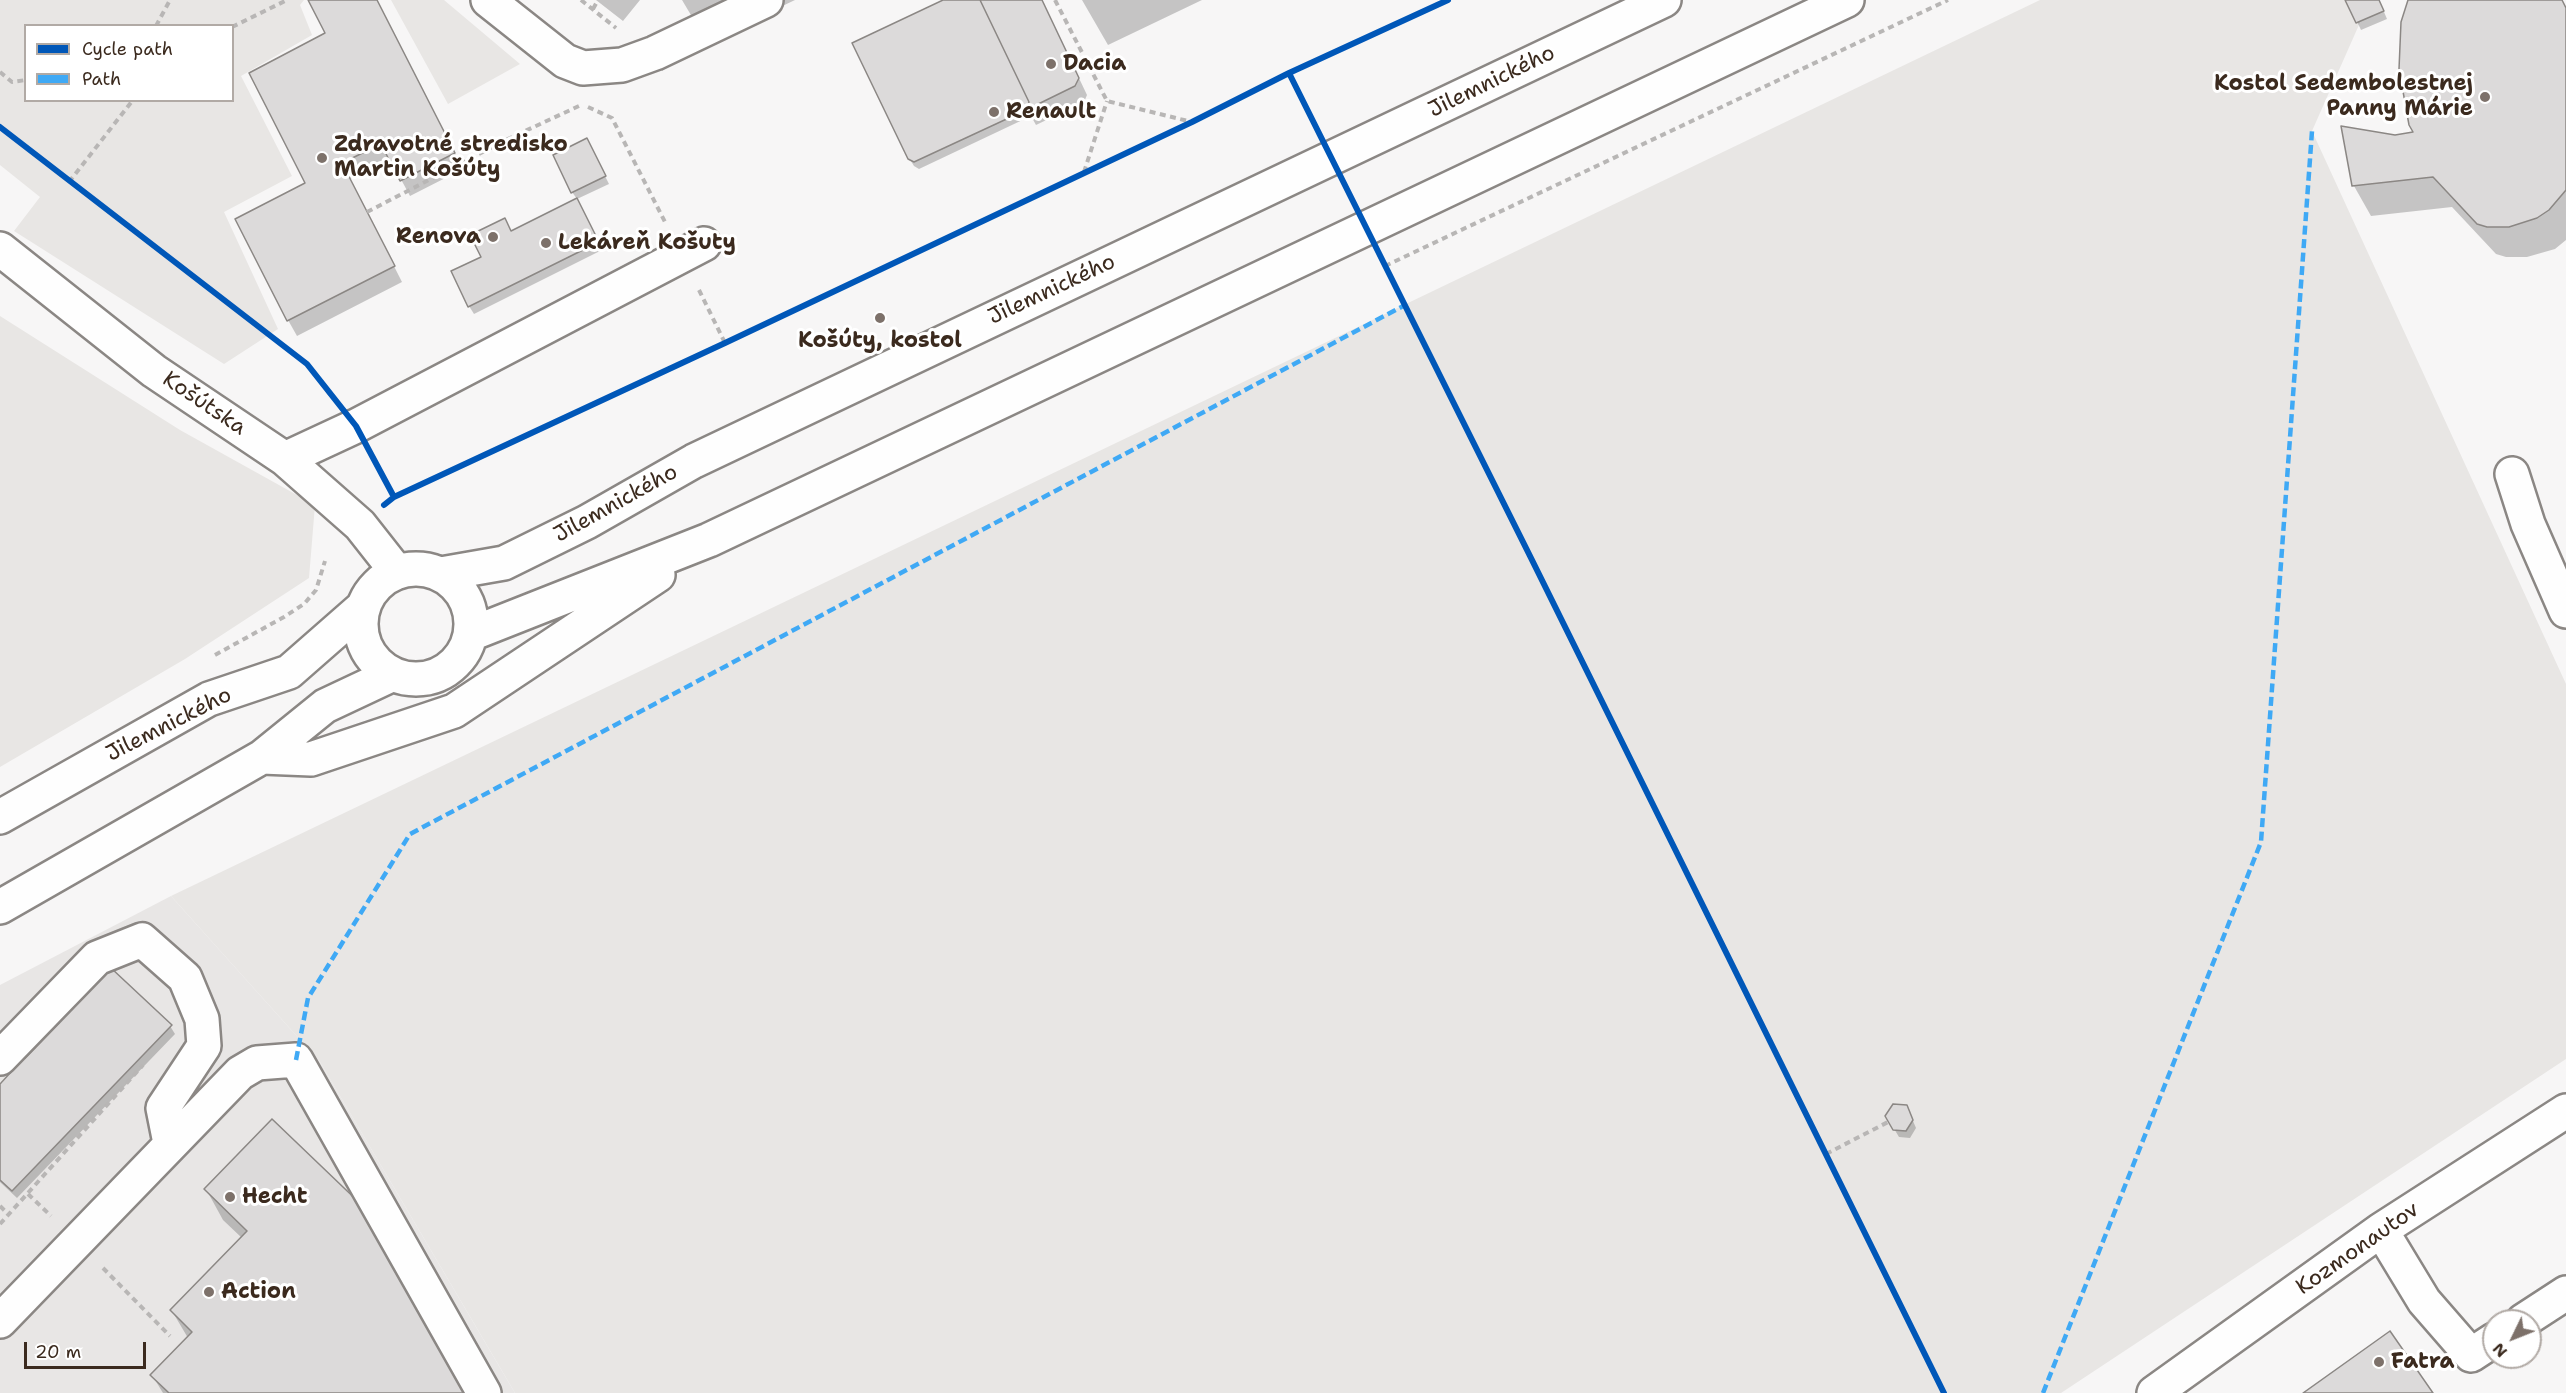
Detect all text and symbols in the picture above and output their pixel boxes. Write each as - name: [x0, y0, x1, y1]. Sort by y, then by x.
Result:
- legend: [24, 24, 234, 102]
- text: Cycle path: [82, 37, 173, 61]
- street label: Jilemnického: [1424, 40, 1560, 124]
- place label: Dacia: [1063, 51, 1126, 77]
- marker: Dacia: [1044, 57, 1058, 71]
- text: Path: [82, 67, 121, 91]
- place label: Kostol Sedembolestnej Panny Márie: [2214, 71, 2473, 122]
- marker: Kostol Sedembolestnej Panny Márie: [2478, 90, 2492, 104]
- place label: Renault: [1006, 99, 1096, 125]
- marker: Renault: [987, 105, 1001, 119]
- place label: Zdravotné stredisko Martin Košúty: [334, 132, 568, 184]
- marker: Zdravotné stredisko Martin Košúty: [315, 151, 329, 165]
- place label: Renova: [396, 224, 481, 250]
- marker: Renova: [486, 230, 500, 244]
- place label: Lekáreň Košuty: [558, 230, 736, 256]
- marker: Lekáreň Košuty: [539, 236, 553, 250]
- street label: Jilemnického: [984, 249, 1120, 331]
- marker: Košúty, kostol: [873, 311, 887, 325]
- place label: Košúty, kostol: [798, 328, 962, 354]
- street label: Košútska: [157, 366, 251, 442]
- street label: Jilemnického: [550, 459, 682, 549]
- street label: Jilemnického: [102, 682, 236, 768]
- place label: Hecht: [242, 1184, 307, 1210]
- marker: Hecht: [223, 1190, 237, 1204]
- street label: Kozmonautov: [2291, 1197, 2425, 1301]
- place label: Action: [221, 1279, 296, 1305]
- marker: Action: [202, 1285, 216, 1299]
- north arrow: [2482, 1309, 2542, 1369]
- scale bar: [27, 1330, 148, 1368]
- text: N: [2488, 1338, 2512, 1362]
- text: 20 m: [35, 1340, 81, 1364]
- place label: Fatra: [2391, 1349, 2455, 1375]
- marker: Fatra: [2372, 1355, 2386, 1369]

